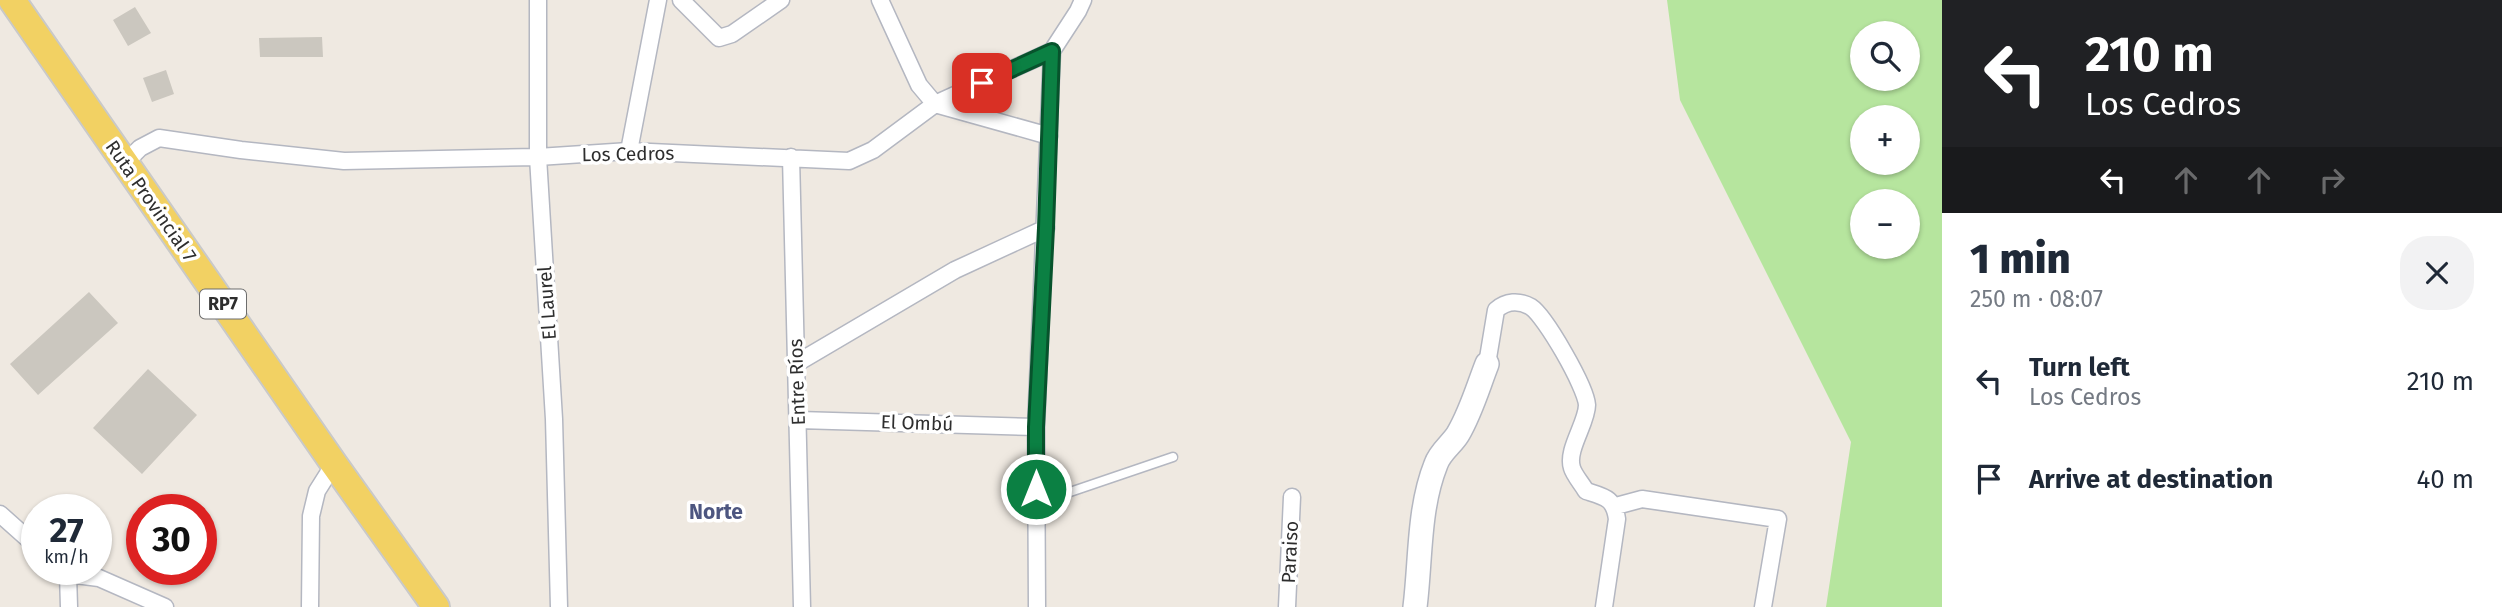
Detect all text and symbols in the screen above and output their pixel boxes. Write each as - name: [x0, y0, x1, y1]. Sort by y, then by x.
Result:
- map controls: [1850, 21, 1920, 259]
- button: search: [1850, 21, 1920, 91]
- text: 210 m: [2085, 25, 2214, 84]
- icon: left: [1970, 28, 2061, 119]
- pin: [952, 53, 1012, 113]
- icon: arrive: [963, 64, 1001, 102]
- text: Los Cedros: [2085, 85, 2241, 123]
- button: +: [1850, 105, 1920, 175]
- street label: Ruta Provincial 7: [101, 136, 201, 266]
- street label: Los Cedros: [581, 142, 675, 166]
- icon: left: [2094, 161, 2132, 199]
- icon: ahead: [2167, 161, 2205, 199]
- icon: ahead: [2240, 161, 2278, 199]
- icon: right: [2313, 161, 2351, 199]
- button: −: [1850, 189, 1920, 259]
- text: 1 min: [1970, 234, 2071, 284]
- button: close: [2400, 236, 2474, 310]
- street label: El Laurel: [533, 265, 561, 341]
- text: 250 m · 08:07: [1970, 285, 2103, 313]
- road number: RP7: [200, 290, 246, 318]
- street label: Entre Ríos: [784, 338, 810, 426]
- text: Turn left: [2029, 352, 2130, 383]
- icon: left: [1970, 362, 2008, 400]
- text: 210 m: [2407, 366, 2474, 397]
- text: Los Cedros: [2029, 383, 2141, 411]
- street label: El Ombú: [880, 410, 954, 436]
- position arrow: [999, 452, 1073, 526]
- icon: arrive: [1970, 460, 2008, 498]
- text: Arrive at destination: [2029, 464, 2273, 495]
- text: 40 m: [2416, 464, 2474, 495]
- speed limit sign: 30: [126, 494, 217, 585]
- district label: Norte: [689, 499, 743, 525]
- text: 27: [49, 509, 84, 551]
- street label: Paraiso: [1277, 520, 1303, 584]
- text: km/h: [44, 546, 89, 568]

